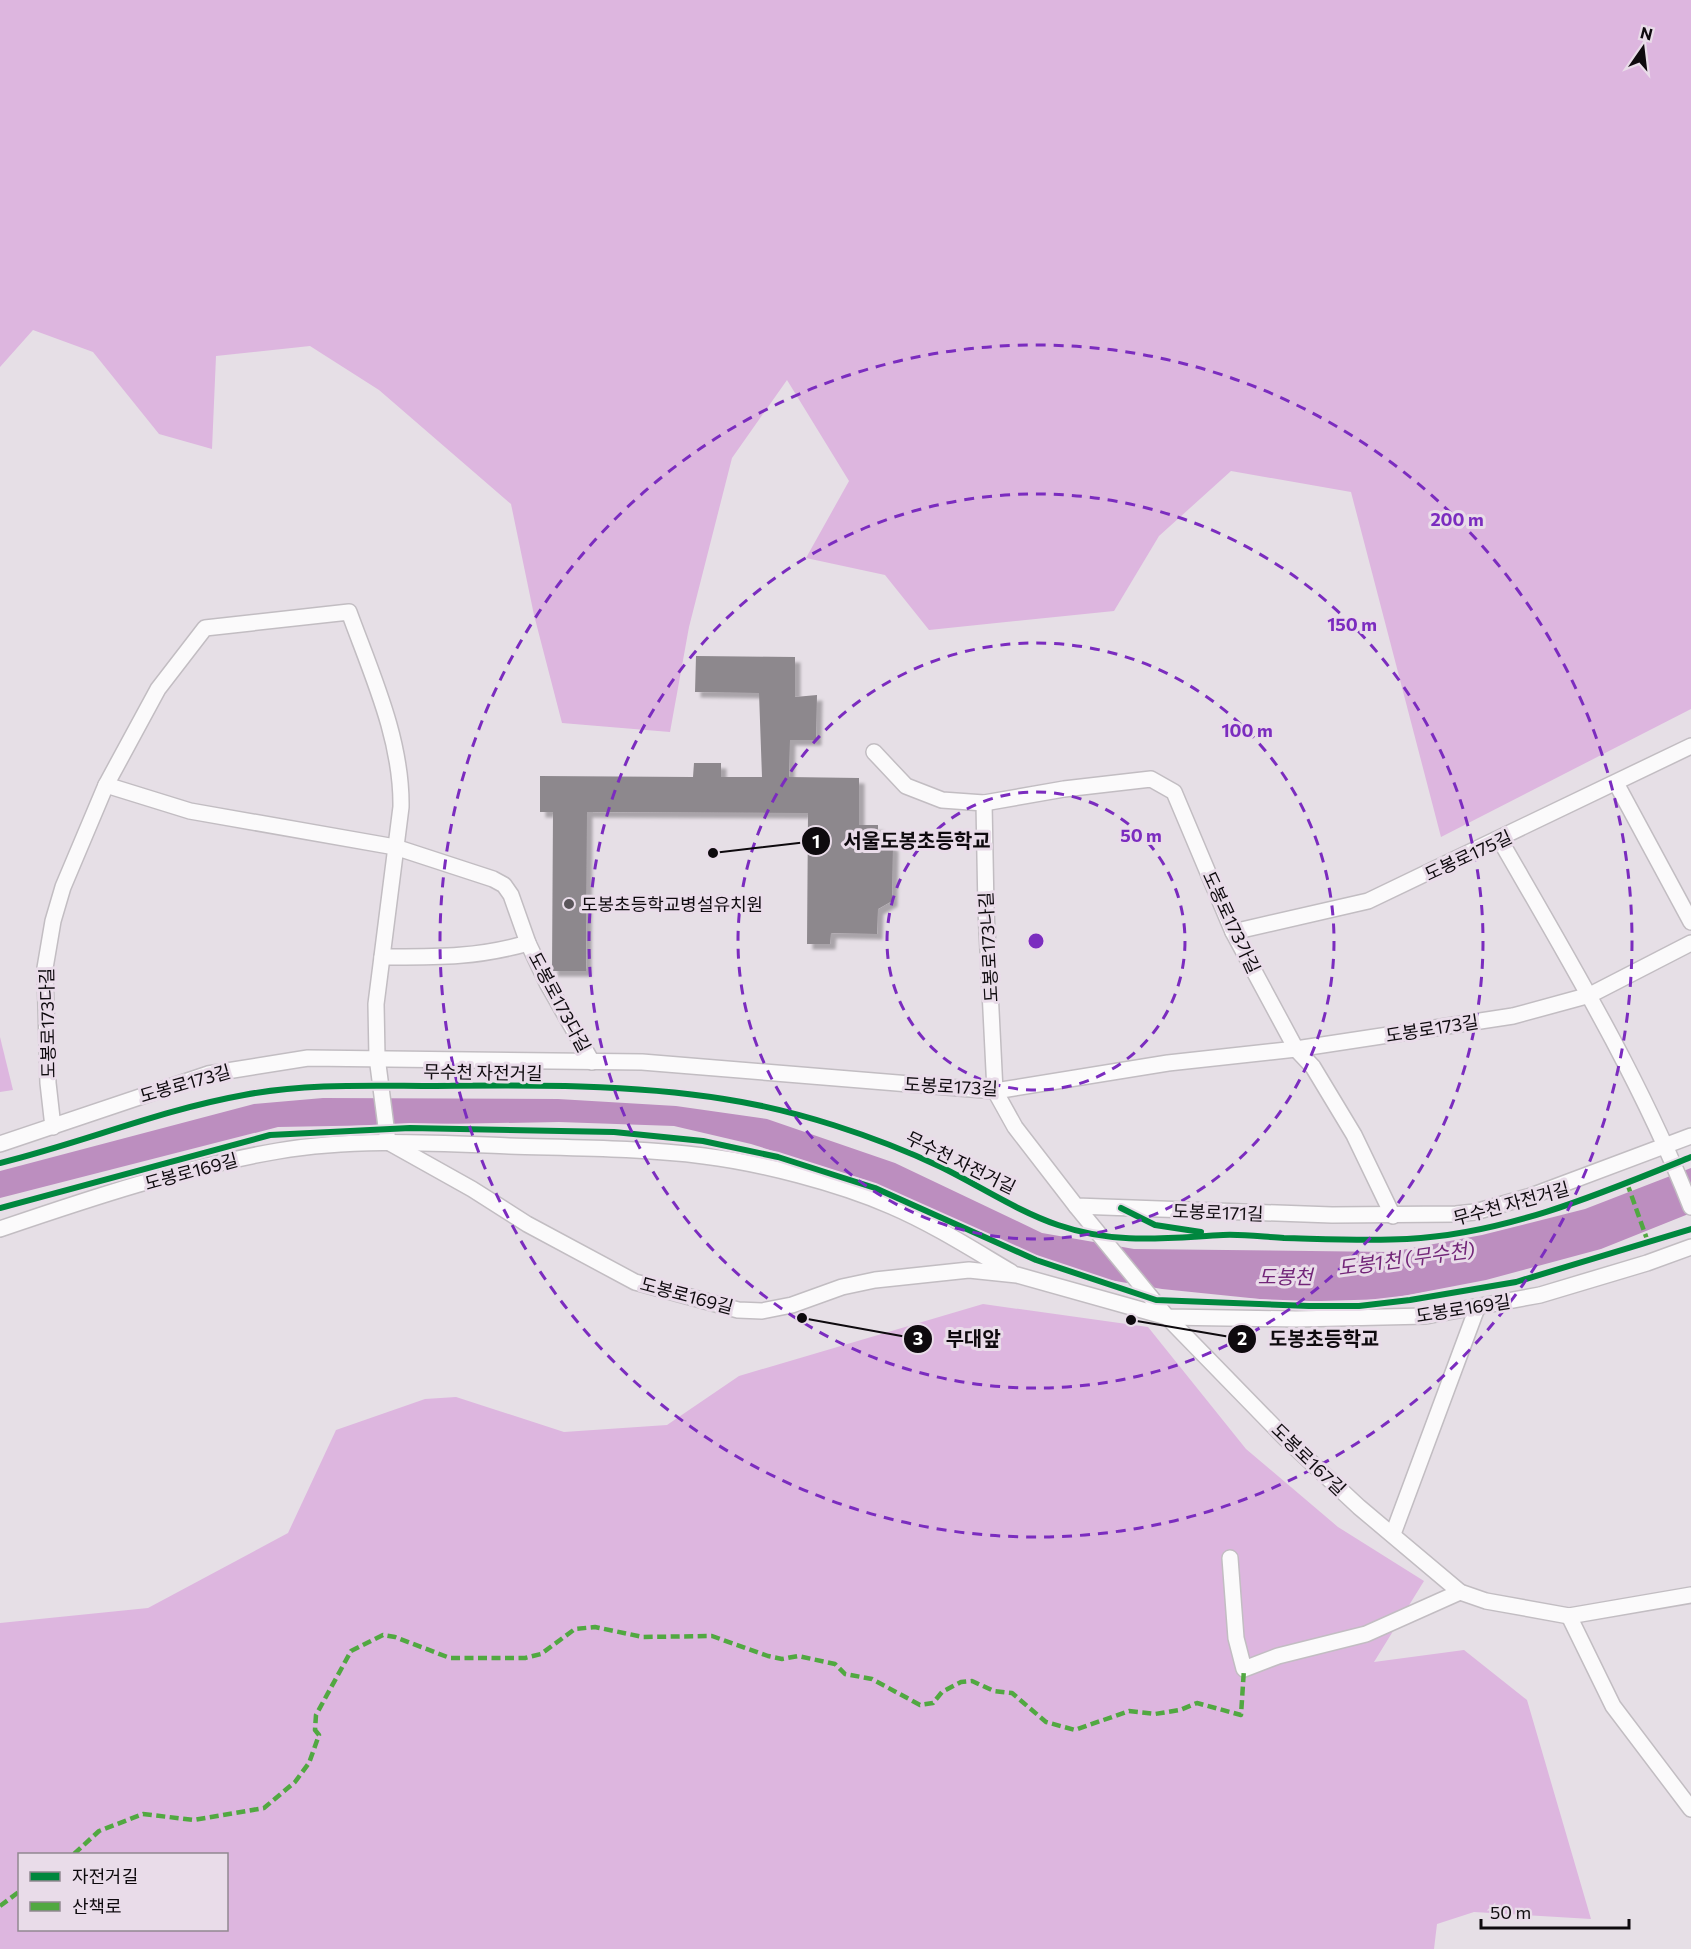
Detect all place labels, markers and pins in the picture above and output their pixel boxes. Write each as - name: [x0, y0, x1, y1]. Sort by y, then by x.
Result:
- callout: 서울도봉초등학교: [801, 822, 1002, 860]
- place label: 도봉초등학교병설유치원: [581, 893, 763, 915]
- marker: 도봉초등학교병설유치원: [562, 897, 576, 911]
- centre of rings: [1026, 931, 1046, 951]
- callout: 부대앞: [903, 1320, 1012, 1358]
- callout: 도봉초등학교: [1227, 1320, 1391, 1358]

